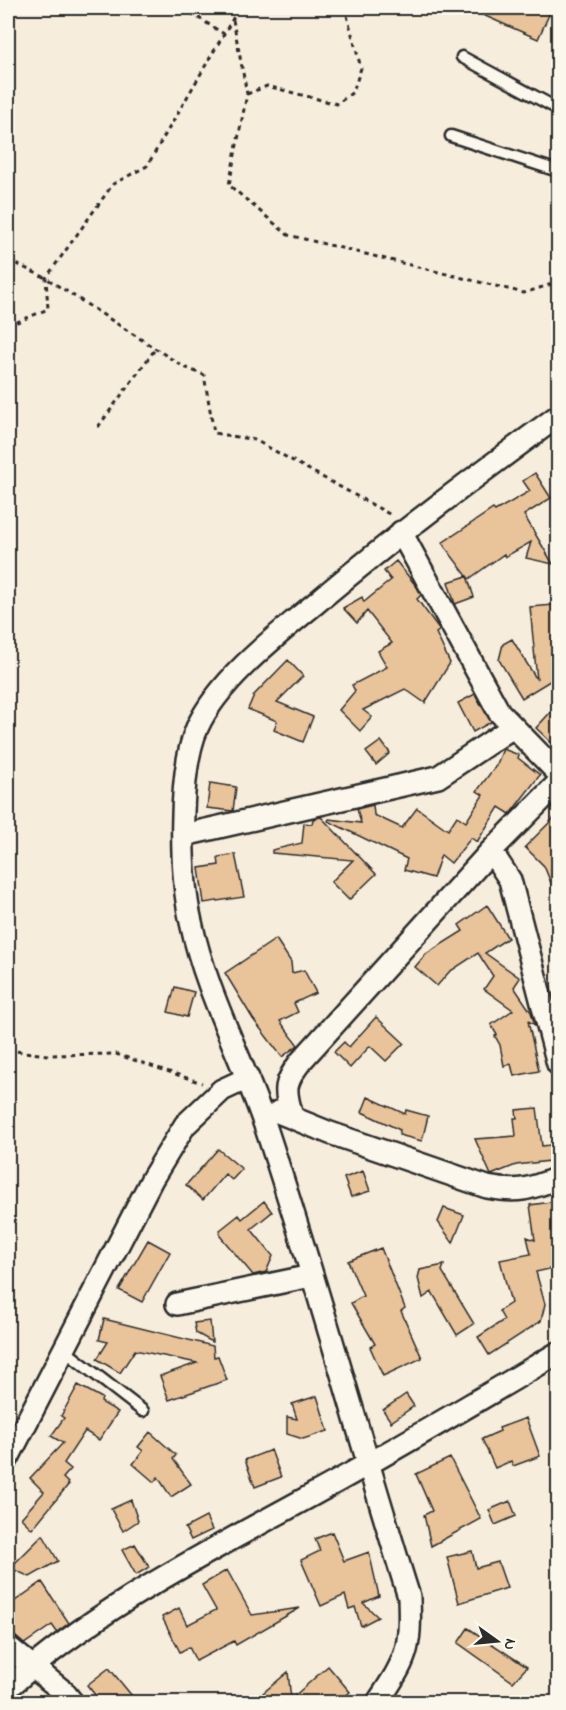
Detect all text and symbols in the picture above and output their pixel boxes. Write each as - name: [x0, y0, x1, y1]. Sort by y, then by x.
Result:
- north arrow: [467, 1611, 527, 1671]
- text: N: [497, 1636, 523, 1653]

